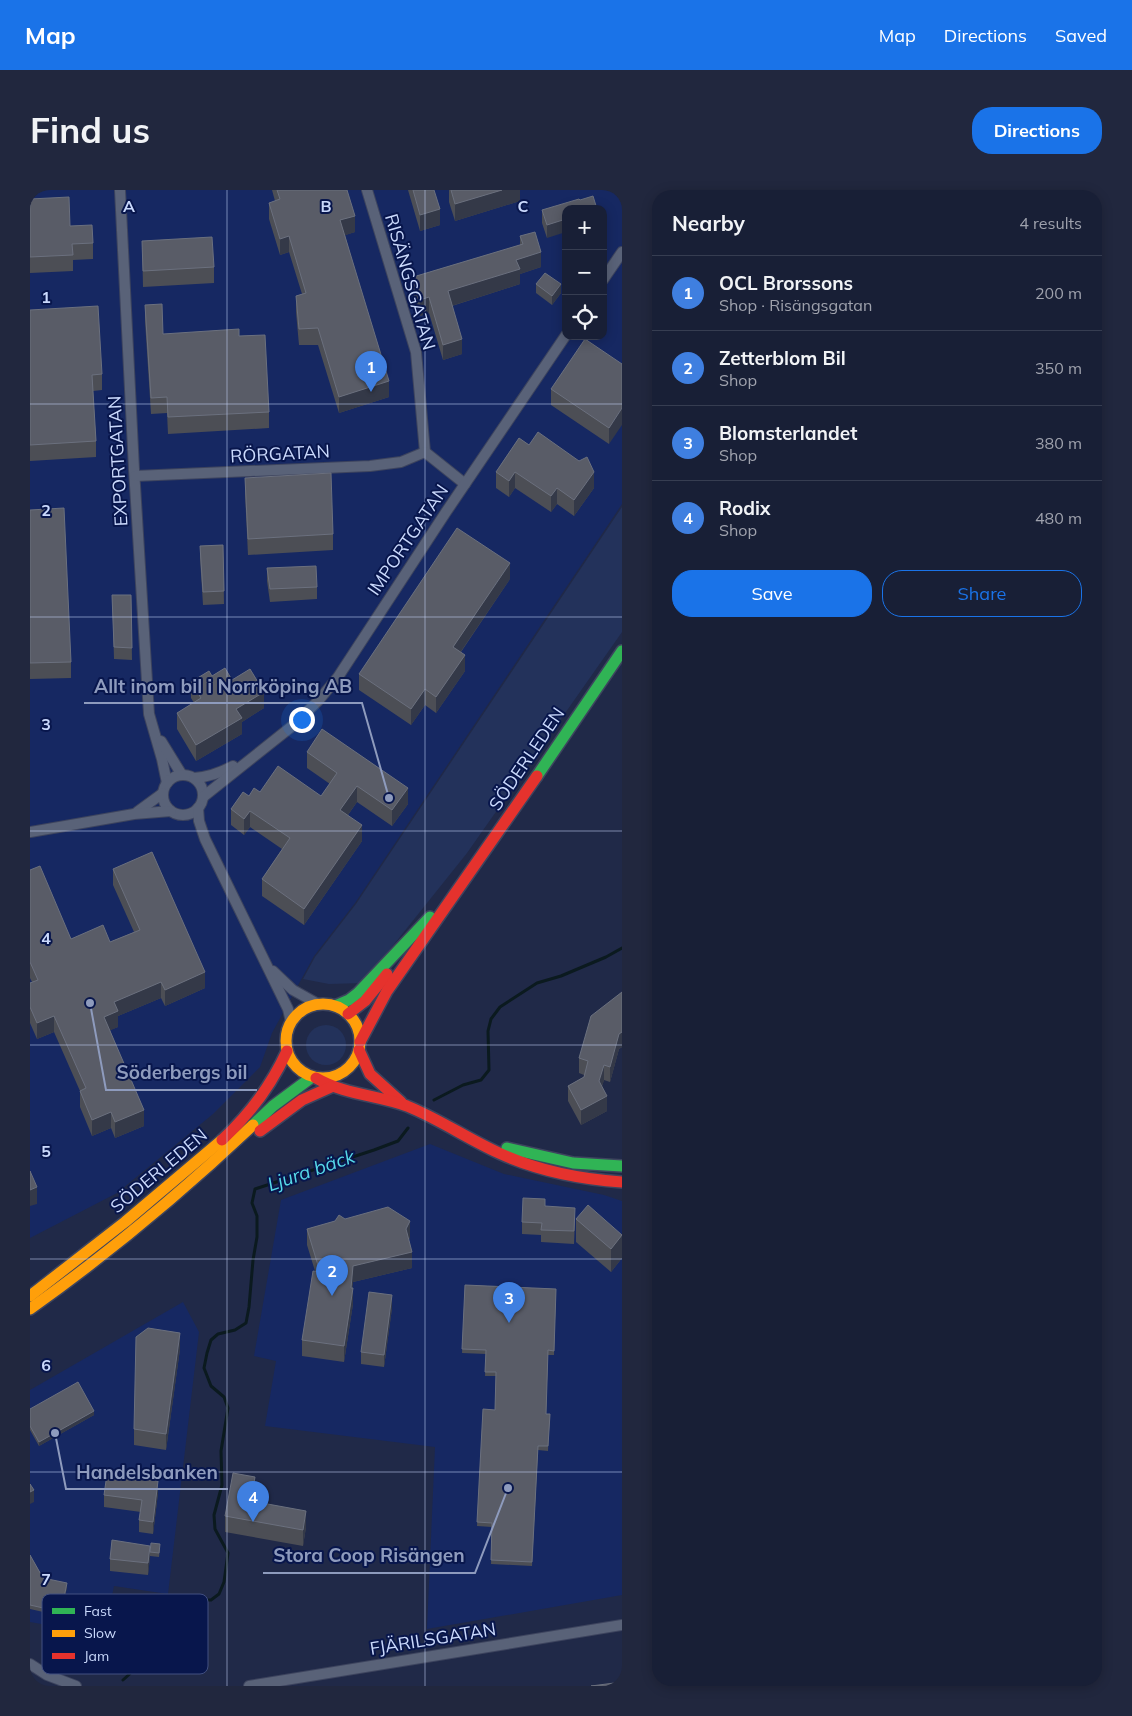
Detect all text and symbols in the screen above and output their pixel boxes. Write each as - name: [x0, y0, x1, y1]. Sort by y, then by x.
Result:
- text: Map: [25, 20, 76, 50]
- text: Map: [879, 24, 916, 47]
- text: Directions: [944, 24, 1027, 47]
- text: Saved: [1055, 24, 1107, 47]
- button: Directions: [972, 107, 1102, 154]
- text: Find us: [30, 108, 150, 152]
- text: A: [123, 196, 135, 216]
- text: B: [320, 196, 332, 216]
- text: C: [518, 196, 529, 216]
- map controls: [562, 205, 607, 340]
- button: +: [562, 205, 607, 250]
- text: Nearby: [672, 210, 745, 236]
- street label: RISÄNGSGATAN: [380, 211, 441, 353]
- text: 4 results: [1019, 213, 1082, 233]
- button: −: [562, 250, 607, 295]
- text: OCL Brorssons: [719, 271, 853, 295]
- text: 1: [683, 283, 693, 303]
- text: 200 m: [1035, 283, 1082, 303]
- text: 1: [41, 287, 51, 307]
- button: locate: [562, 295, 607, 340]
- text: Shop · Risängsgatan: [719, 295, 872, 315]
- text: Zetterblom Bil: [719, 346, 846, 370]
- pin: 1: [355, 351, 387, 392]
- text: 2: [683, 358, 693, 378]
- text: 350 m: [1035, 358, 1082, 378]
- text: Shop: [719, 370, 757, 390]
- street label: EXPORTGATAN: [103, 395, 132, 527]
- text: Blomsterlandet: [719, 421, 857, 445]
- text: 3: [683, 433, 693, 453]
- text: 380 m: [1035, 433, 1082, 453]
- street label: RÖRGATAN: [230, 439, 330, 468]
- text: Shop: [719, 445, 757, 465]
- street label: IMPORTGATAN: [362, 480, 453, 600]
- text: Rodix: [719, 496, 771, 520]
- text: 2: [41, 500, 51, 520]
- text: 4: [683, 508, 693, 528]
- text: 480 m: [1035, 508, 1082, 528]
- text: Shop: [719, 520, 757, 540]
- button: Save: [672, 570, 872, 617]
- button: Share: [882, 570, 1082, 617]
- callout: Allt inom bil i Norrköping AB: [84, 669, 362, 703]
- text: Allt inom bil i Norrköping AB: [94, 674, 352, 698]
- street label: SÖDERLEDEN: [484, 703, 570, 815]
- your location: [289, 707, 315, 733]
- text: 3: [41, 714, 51, 734]
- text: 4: [41, 928, 51, 948]
- callout: Söderbergs bil: [106, 1056, 257, 1090]
- text: Söderbergs bil: [117, 1060, 247, 1084]
- street label: SÖDERLEDEN: [106, 1123, 212, 1218]
- text: 5: [41, 1141, 51, 1161]
- water label: Ljura bäck: [264, 1143, 359, 1196]
- pin: 2: [316, 1255, 348, 1296]
- pin: 3: [493, 1282, 525, 1323]
- text: 6: [41, 1355, 51, 1375]
- callout: Handelsbanken: [66, 1455, 228, 1489]
- text: Handelsbanken: [76, 1460, 218, 1484]
- pin: 4: [237, 1481, 269, 1522]
- callout: Stora Coop Risängen: [263, 1539, 475, 1573]
- text: Stora Coop Risängen: [273, 1543, 465, 1567]
- text: 7: [41, 1569, 51, 1589]
- legend: [42, 1594, 208, 1674]
- text: Fast: [84, 1602, 112, 1620]
- street label: FJÄRILSGATAN: [368, 1617, 498, 1660]
- text: Slow: [84, 1624, 116, 1642]
- text: Jam: [84, 1647, 109, 1665]

